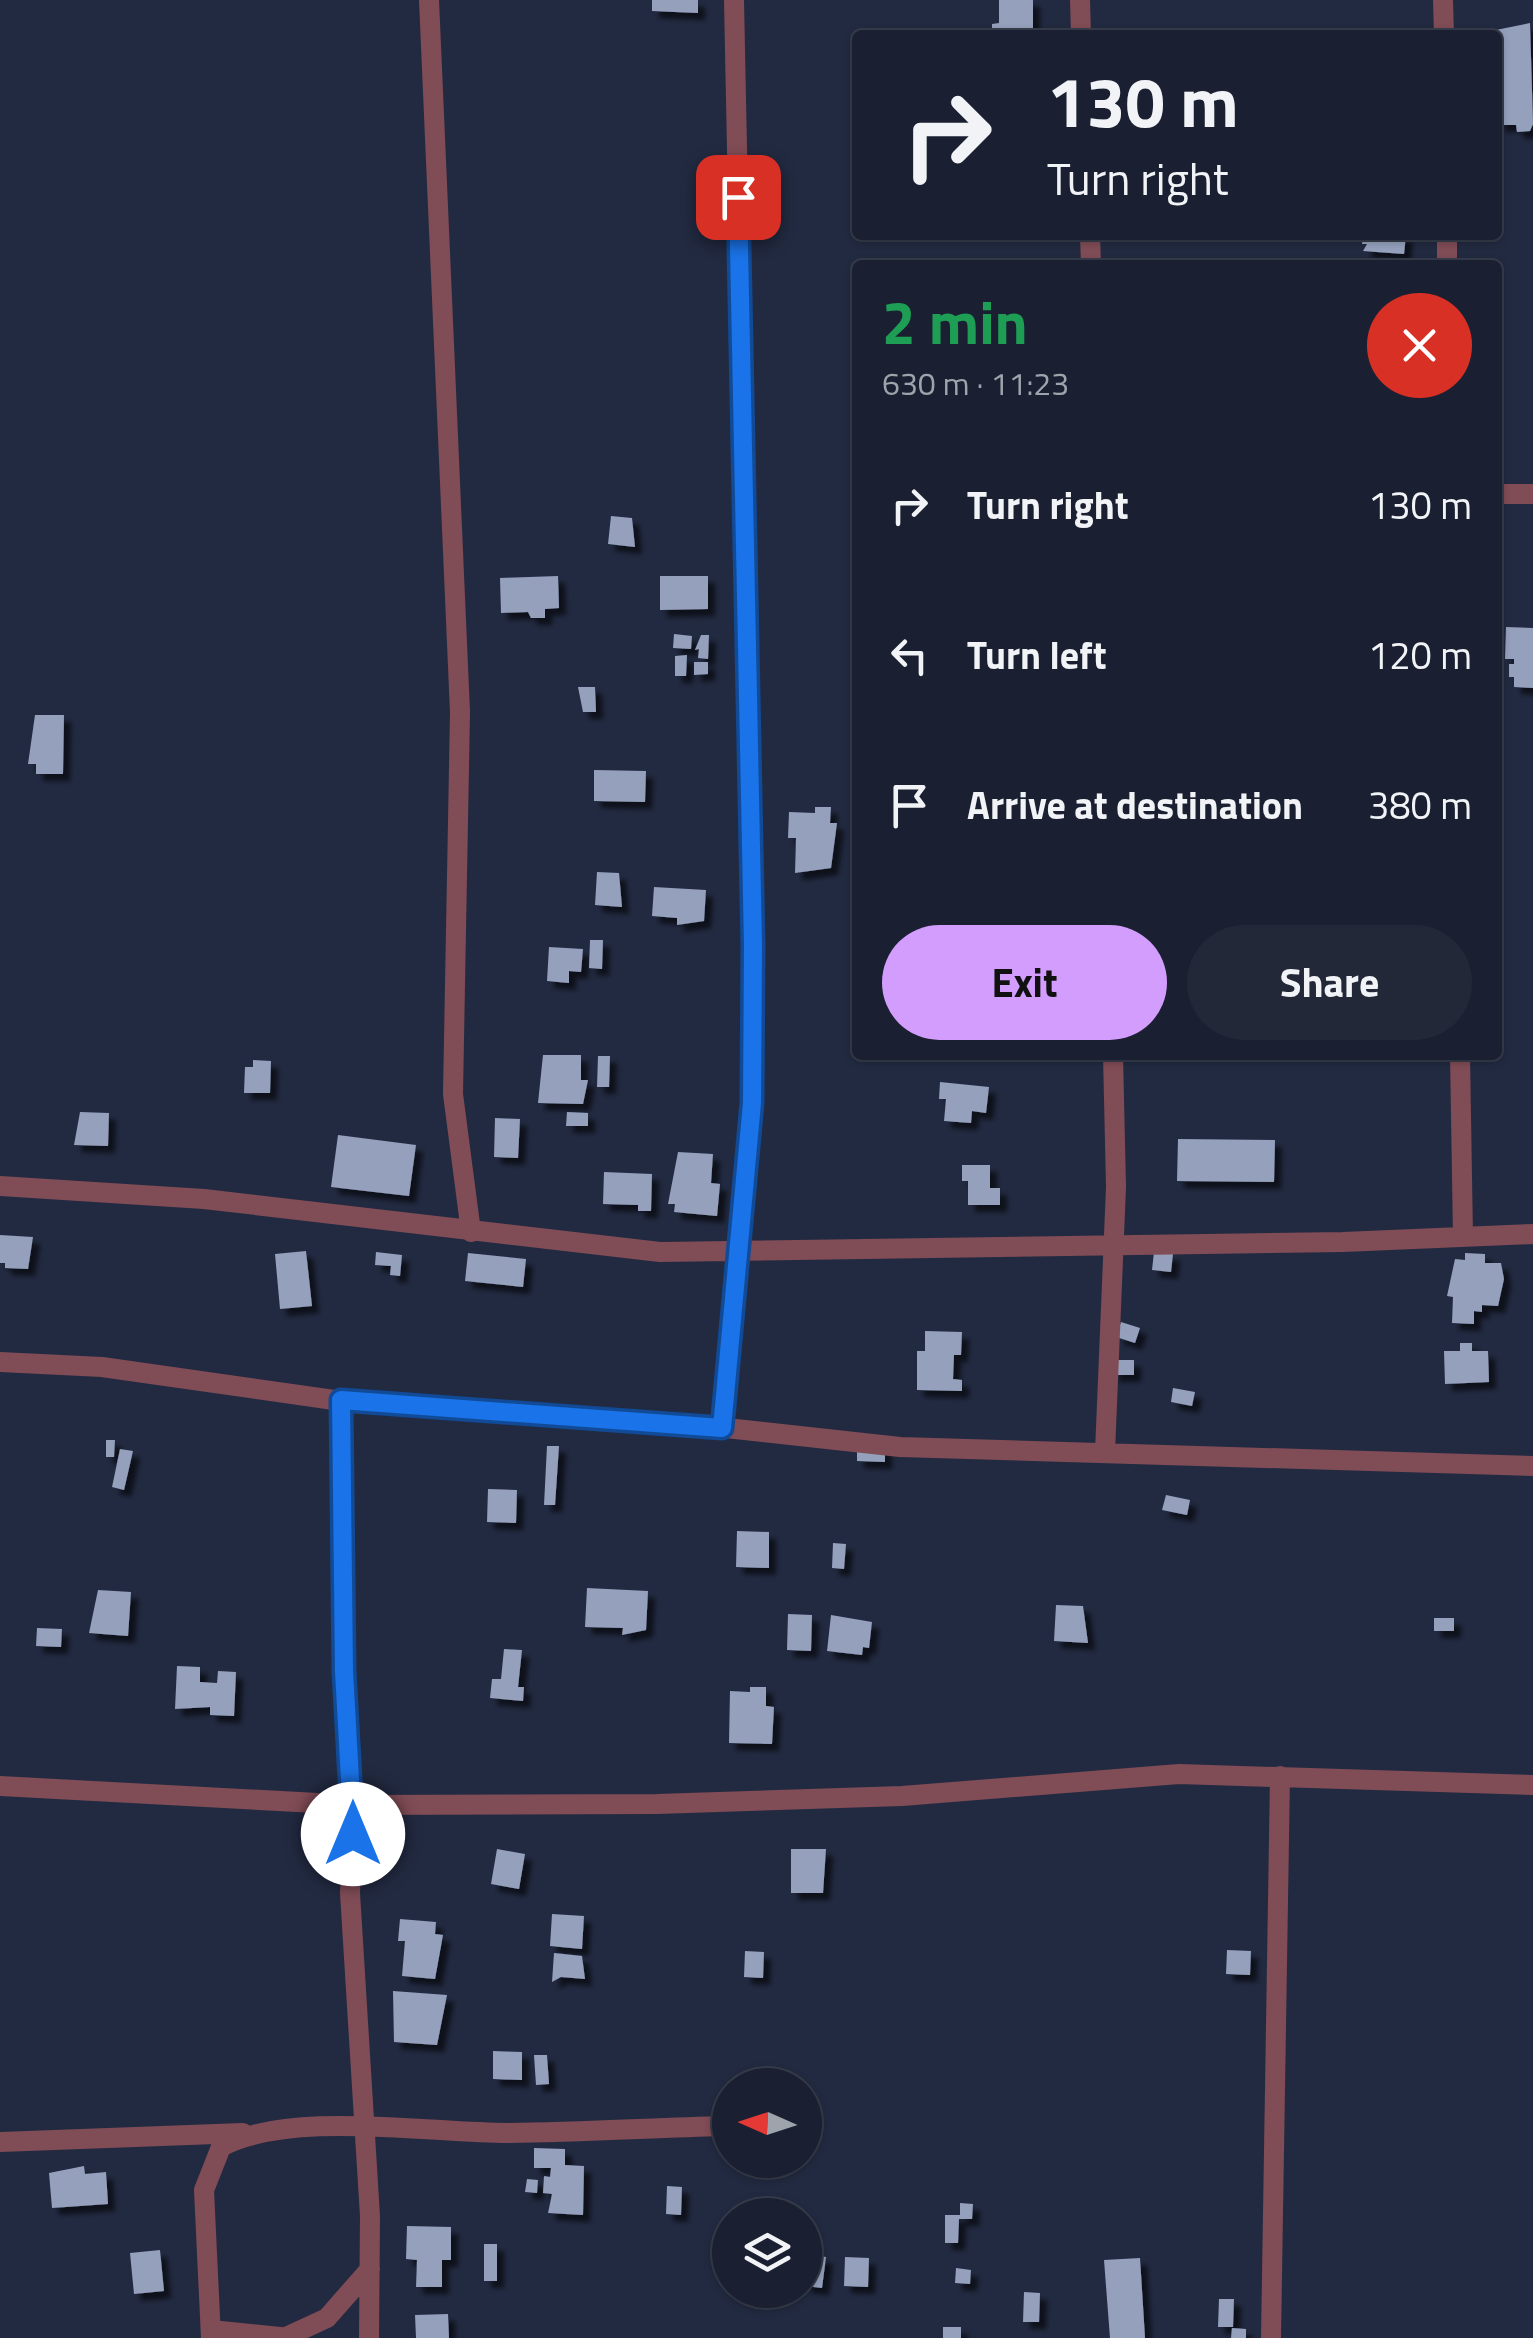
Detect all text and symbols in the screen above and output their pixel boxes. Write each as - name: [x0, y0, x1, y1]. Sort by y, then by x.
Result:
- text: 130 m: [1047, 48, 1239, 154]
- icon: right: [882, 70, 1012, 200]
- text: Turn right: [1047, 144, 1229, 212]
- pin: [696, 155, 781, 240]
- icon: arrive: [711, 170, 766, 225]
- text: 2 min: [882, 276, 1028, 367]
- button: close: [1367, 293, 1472, 398]
- text: 630 m · 11:23: [882, 359, 1069, 407]
- text: Turn right: [967, 476, 1129, 534]
- text: 130 m: [1368, 476, 1472, 534]
- icon: right: [882, 478, 937, 533]
- text: Turn left: [967, 626, 1107, 684]
- text: 120 m: [1368, 626, 1472, 684]
- icon: left: [882, 628, 937, 683]
- text: Arrive at destination: [967, 776, 1303, 834]
- text: 380 m: [1368, 776, 1472, 834]
- icon: arrive: [882, 778, 937, 833]
- button: Exit: [882, 925, 1167, 1040]
- button: Share: [1187, 925, 1472, 1040]
- position arrow: [301, 1782, 405, 1886]
- north arrow: [712, 2068, 822, 2178]
- map controls: [712, 2068, 822, 2308]
- button: layers: [712, 2198, 822, 2308]

